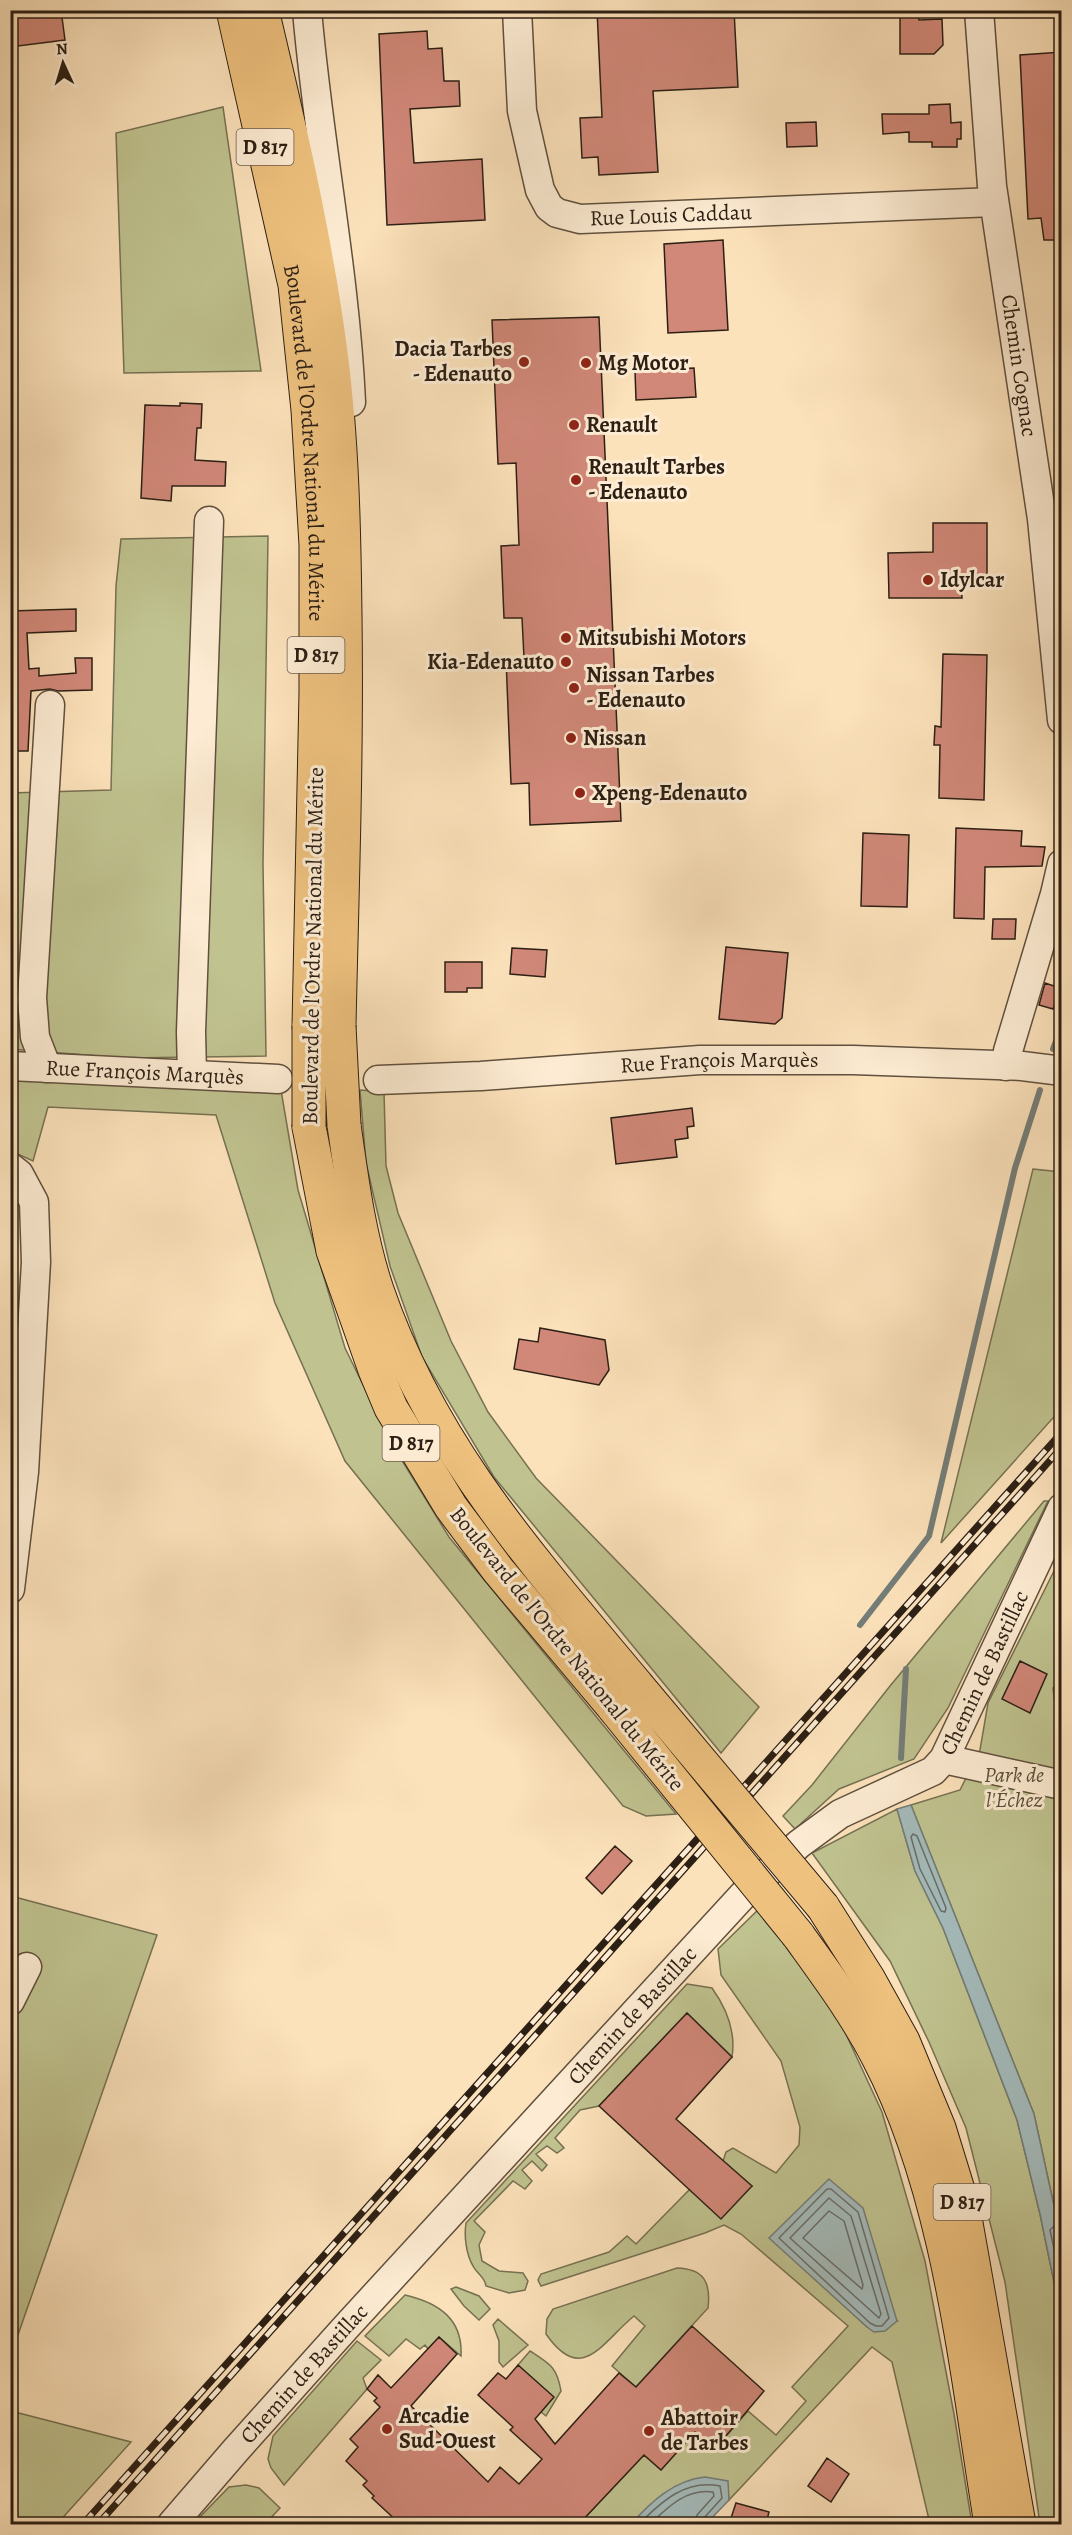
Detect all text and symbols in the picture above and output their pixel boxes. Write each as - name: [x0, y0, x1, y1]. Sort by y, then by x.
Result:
- north arrow: [33, 33, 93, 93]
- text: N: [55, 38, 69, 60]
- road number: D 817: [236, 129, 294, 165]
- street label: Rue Louis Caddau: [589, 197, 753, 234]
- street label: Boulevard de l'Ordre National du Mérite: [276, 261, 331, 621]
- street label: Chemin Cognac: [993, 292, 1044, 439]
- place label: Dacia Tarbes - Edenauto: [394, 334, 512, 389]
- place label: Mg Motor: [598, 348, 689, 378]
- marker: Dacia Tarbes - Edenauto: [517, 355, 531, 369]
- marker: Mg Motor: [579, 356, 593, 370]
- place label: Renault: [586, 410, 658, 440]
- marker: Renault: [567, 418, 581, 432]
- place label: Renault Tarbes - Edenauto: [588, 452, 725, 507]
- marker: Renault Tarbes - Edenauto: [569, 473, 583, 487]
- place label: Idylcar: [940, 565, 1004, 595]
- marker: Idylcar: [921, 573, 935, 587]
- place label: Mitsubishi Motors: [578, 623, 746, 653]
- marker: Mitsubishi Motors: [559, 631, 573, 645]
- road number: D 817: [288, 637, 344, 673]
- place label: Kia-Edenauto: [427, 647, 554, 677]
- marker: Kia-Edenauto: [559, 655, 573, 669]
- place label: Nissan Tarbes - Edenauto: [586, 660, 715, 715]
- marker: Nissan Tarbes - Edenauto: [567, 681, 581, 695]
- place label: Nissan: [583, 723, 646, 753]
- marker: Nissan: [564, 731, 578, 745]
- street label: Boulevard de l'Ordre National du Mérite: [295, 767, 331, 1125]
- place label: Xpeng-Edenauto: [592, 778, 747, 808]
- marker: Xpeng-Edenauto: [573, 786, 587, 800]
- street label: Rue François Marquès: [619, 1045, 819, 1081]
- street label: Rue François Marquès: [45, 1053, 245, 1092]
- road number: D 817: [382, 1425, 440, 1461]
- street label: Boulevard de l'Ordre National du Mérite: [443, 1500, 691, 1798]
- street label: Chemin de Bastillac: [933, 1586, 1036, 1760]
- park label: Park de l'Échez: [984, 1760, 1044, 1815]
- street label: Chemin de Bastillac: [561, 1940, 704, 2091]
- road number: D 817: [934, 2184, 990, 2220]
- street label: Chemin de Bastillac: [233, 2297, 375, 2450]
- place label: Arcadie Sud-Ouest: [398, 2401, 496, 2456]
- place label: Abattoir de Tarbes: [660, 2403, 748, 2458]
- marker: Arcadie Sud-Ouest: [380, 2422, 394, 2436]
- marker: Abattoir de Tarbes: [642, 2424, 656, 2438]

